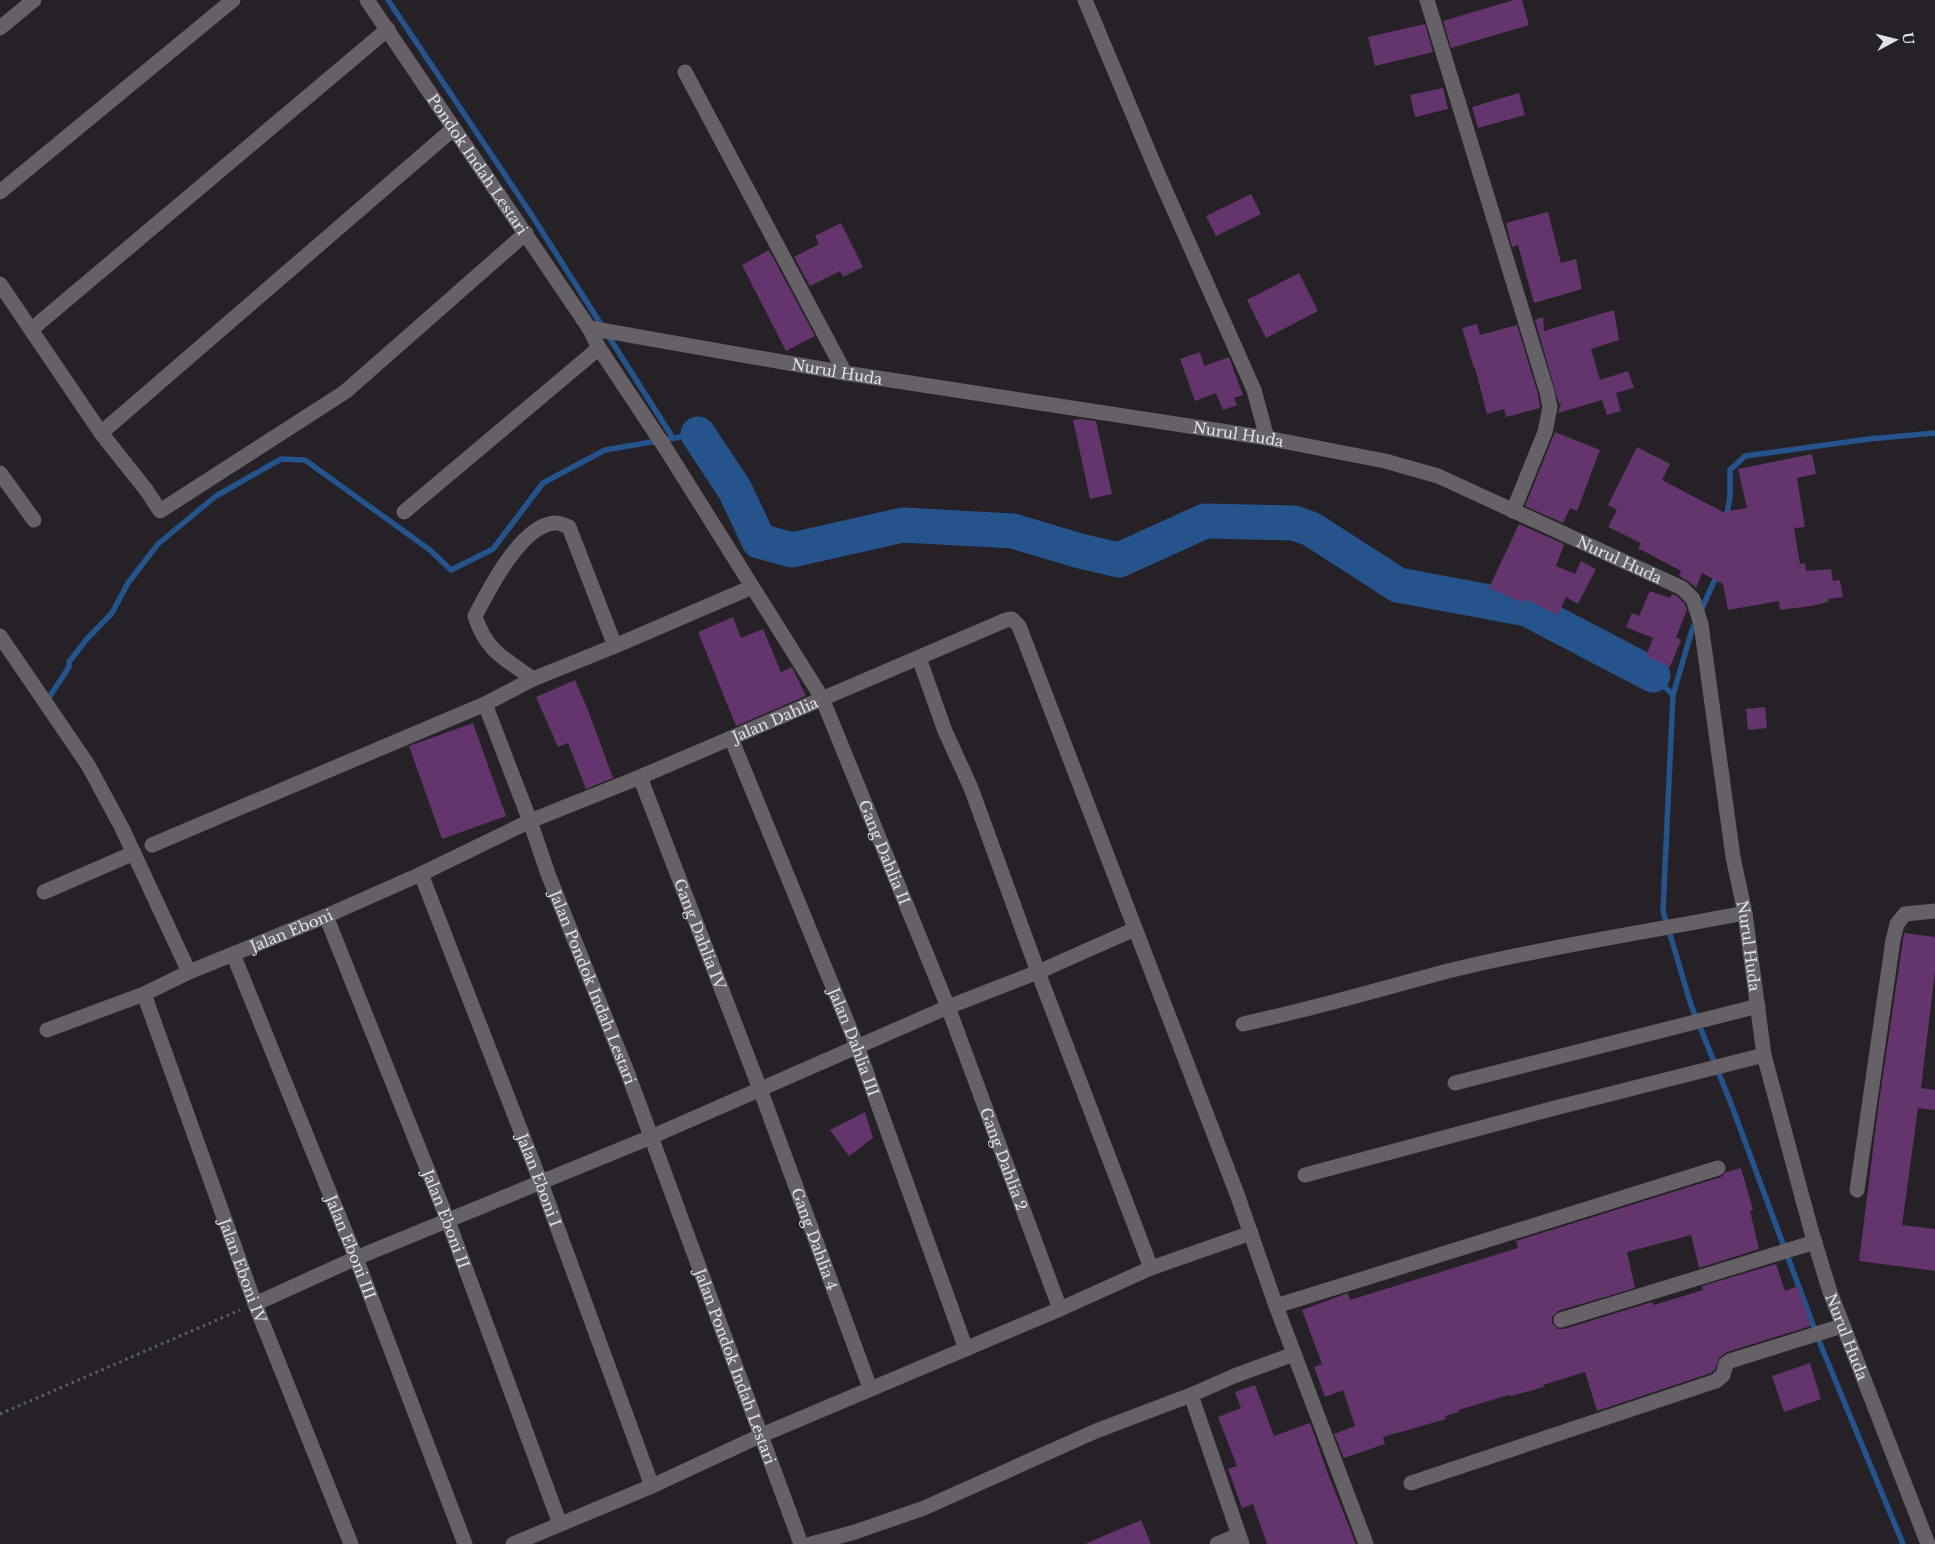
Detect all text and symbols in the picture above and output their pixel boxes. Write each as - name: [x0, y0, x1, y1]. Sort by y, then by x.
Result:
- north arrow: [1870, 15, 1920, 65]
- text: U: [1898, 31, 1918, 46]
- street label: Pondok Indah Lestari: [424, 90, 532, 238]
- street label: Nurul Huda: [790, 354, 885, 388]
- street label: Nurul Huda: [1192, 417, 1286, 451]
- street label: Nurul Huda: [1574, 532, 1666, 587]
- street label: Jalan Dahlia: [727, 692, 822, 747]
- street label: Gang Dahlia II: [855, 797, 915, 907]
- street label: Gang Dahlia IV: [670, 876, 730, 992]
- street label: Jalan Pondok Indah Lestari: [545, 886, 640, 1087]
- street label: Nurul Huda: [1733, 898, 1765, 993]
- street label: Jalan Eboni: [245, 905, 336, 956]
- street label: Jalan Dahlia III: [824, 983, 884, 1099]
- street label: Gang Dahlia 2: [977, 1105, 1032, 1213]
- street label: Jalan Eboni I: [512, 1129, 566, 1229]
- street label: Jalan Eboni II: [418, 1165, 474, 1271]
- street label: Gang Dahlia 4: [788, 1185, 843, 1293]
- street label: Jalan Eboni III: [321, 1190, 380, 1302]
- street label: Jalan Eboni IV: [215, 1214, 271, 1326]
- street label: Jalan Pondok Indah Lestari: [690, 1264, 780, 1467]
- street label: Nurul Huda: [1822, 1290, 1873, 1383]

